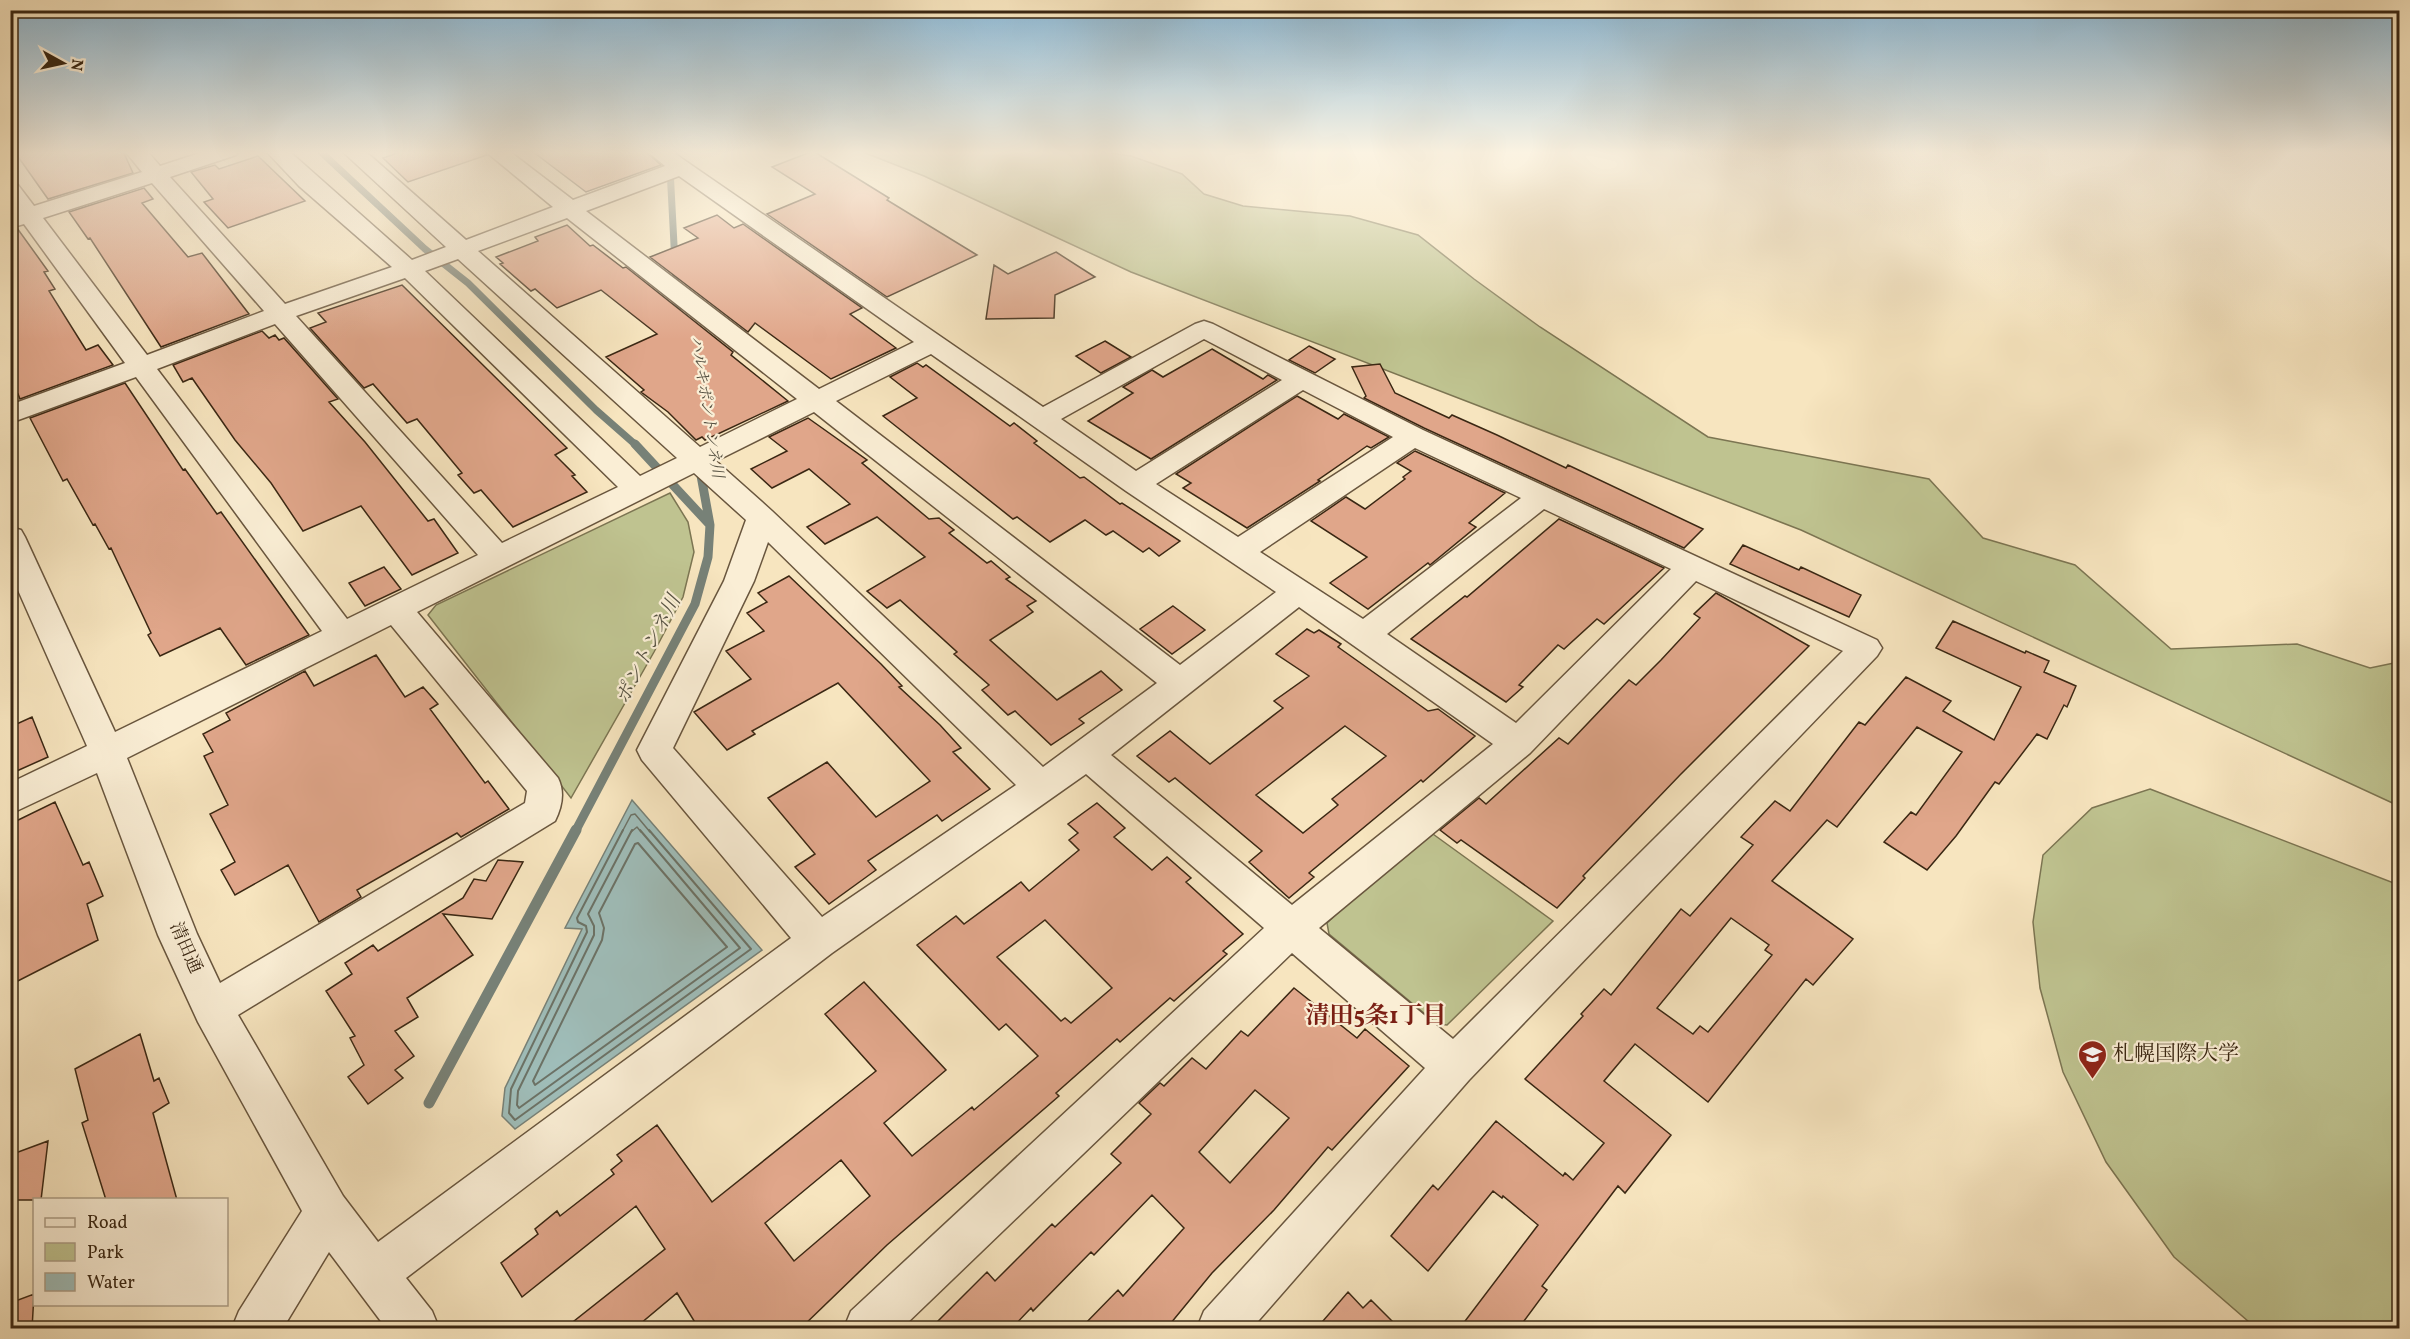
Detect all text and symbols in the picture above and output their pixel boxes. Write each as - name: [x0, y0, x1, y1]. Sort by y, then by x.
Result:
- north arrow: [33, 33, 93, 93]
- text: N: [64, 58, 88, 72]
- water label: ハルキポントンネ川: [684, 334, 728, 482]
- water label: ポントンネ川: [609, 589, 689, 710]
- street label: 清田通: [163, 918, 207, 978]
- district label: 清田5条1丁目: [1305, 1000, 1447, 1034]
- school or university icon: 札幌国際大学: [2076, 1038, 2108, 1080]
- place label: 札幌国際大学: [2113, 1040, 2239, 1069]
- legend: [33, 1198, 228, 1306]
- text: Road: [87, 1211, 128, 1236]
- text: Park: [87, 1241, 124, 1266]
- text: Water: [87, 1271, 135, 1296]

